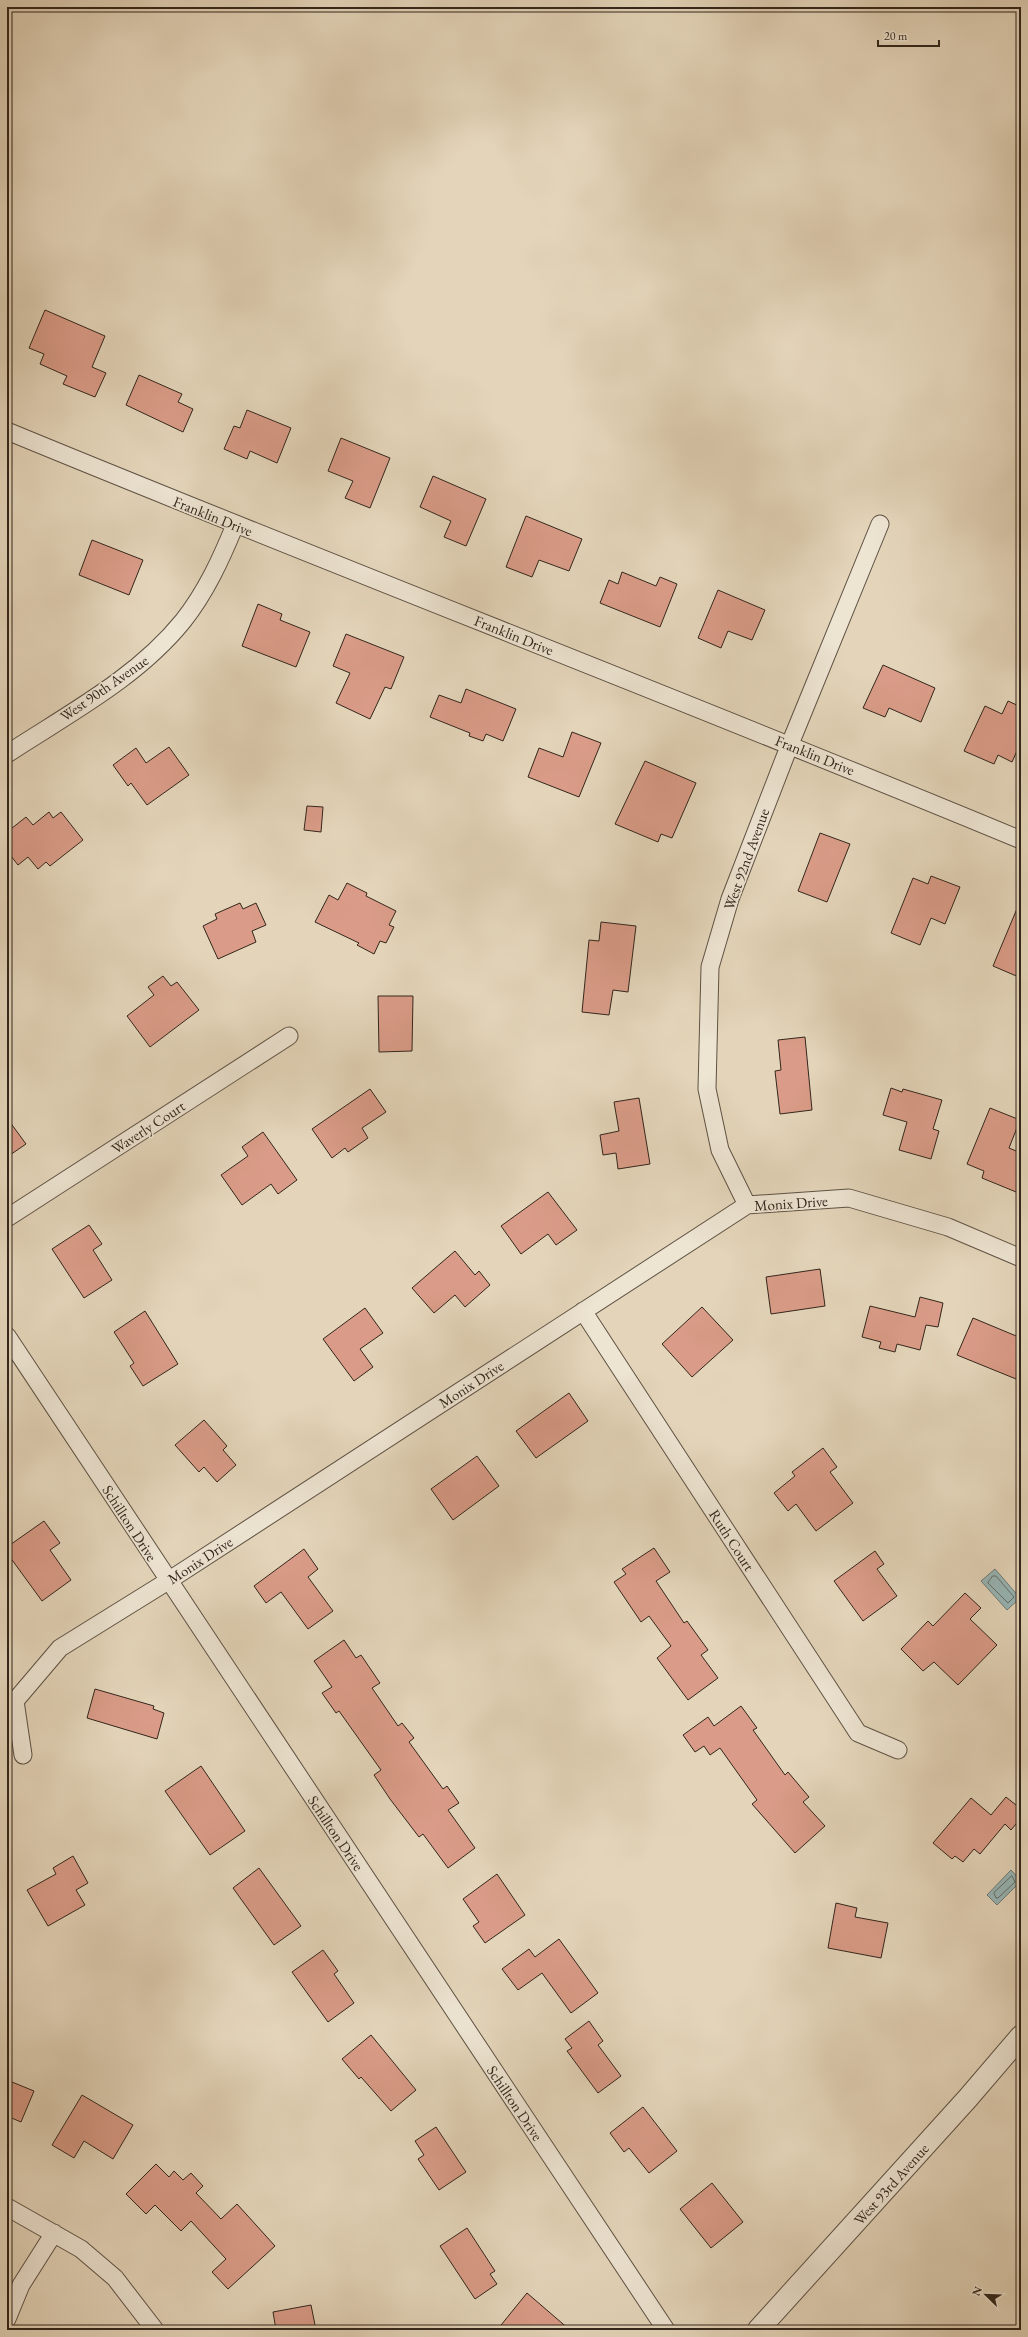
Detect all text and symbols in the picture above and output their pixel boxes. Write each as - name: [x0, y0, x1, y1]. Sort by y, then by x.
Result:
- scale bar: [878, 22, 939, 48]
- text: 20 m: [884, 28, 908, 44]
- street label: Franklin Drive: [171, 491, 256, 541]
- street label: Franklin Drive: [472, 610, 557, 660]
- street label: West 90th Avenue: [56, 650, 152, 725]
- street label: Franklin Drive: [773, 730, 858, 780]
- street label: West 92nd Avenue: [719, 806, 773, 912]
- street label: Waverly Court: [108, 1096, 189, 1158]
- street label: Monix Drive: [754, 1191, 829, 1215]
- street label: Monix Drive: [435, 1356, 507, 1412]
- street label: Schillton Drive: [98, 1481, 162, 1565]
- street label: Ruth Court: [705, 1506, 759, 1575]
- street label: Monix Drive: [164, 1532, 236, 1588]
- street label: Schillton Drive: [304, 1792, 368, 1874]
- street label: Schillton Drive: [483, 2062, 547, 2144]
- street label: West 93rd Avenue: [849, 2139, 933, 2229]
- north arrow: [966, 2275, 1006, 2315]
- text: N: [969, 2284, 985, 2298]

